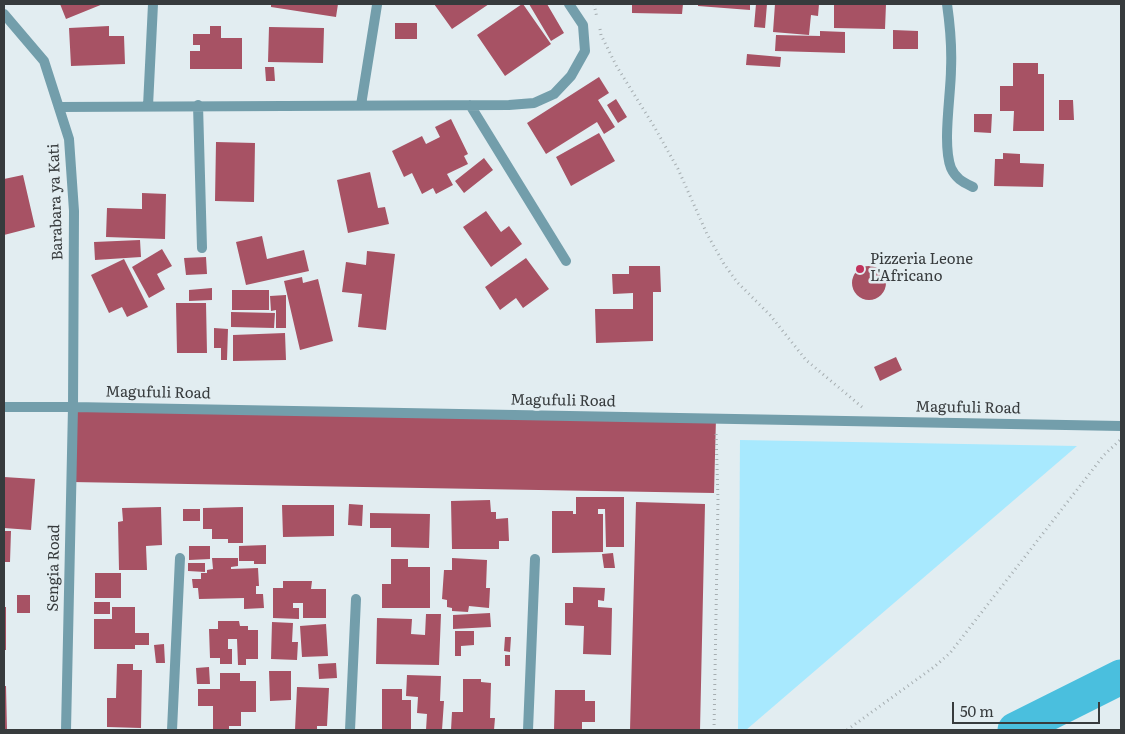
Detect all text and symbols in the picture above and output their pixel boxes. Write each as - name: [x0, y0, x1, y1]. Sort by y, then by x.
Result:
- street label: Barabara ya Kati: [45, 143, 67, 261]
- place label: Pizzeria Leone L'Africano: [870, 251, 973, 286]
- marker: Pizzeria Leone L'Africano: [854, 263, 866, 275]
- street label: Magufuli Road: [105, 383, 211, 403]
- street label: Magufuli Road: [510, 391, 616, 411]
- street label: Magufuli Road: [915, 398, 1021, 418]
- street label: Sengia Road: [44, 524, 64, 612]
- scale bar: [955, 692, 1102, 724]
- text: 50 m: [960, 699, 994, 722]

